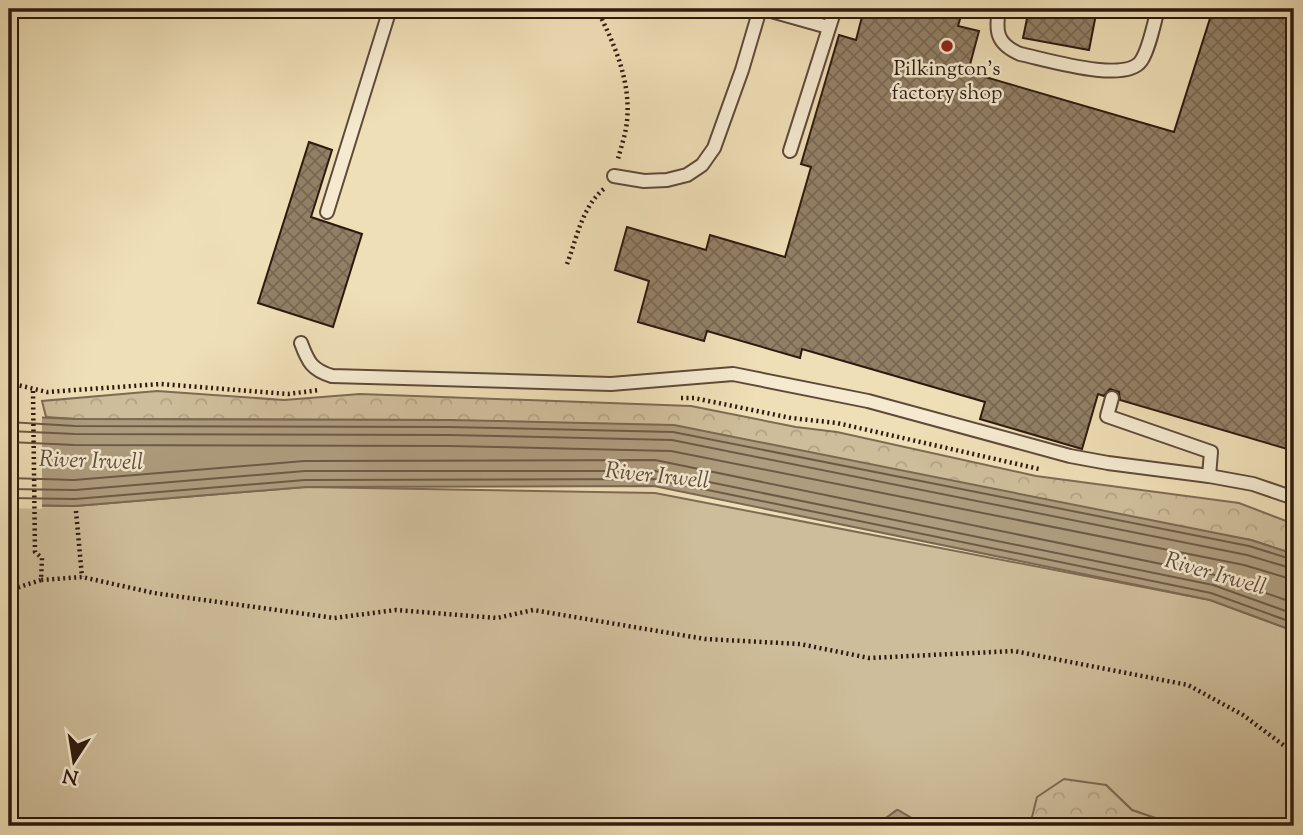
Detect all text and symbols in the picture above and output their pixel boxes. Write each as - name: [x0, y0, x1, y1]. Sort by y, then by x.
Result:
- marker: Pilkington's factory shop: [939, 38, 955, 54]
- place label: Pilkington's factory shop: [892, 55, 1002, 109]
- water label: River Irwell: [38, 444, 144, 480]
- water label: River Irwell: [603, 455, 711, 499]
- water label: River Irwell: [1160, 545, 1270, 605]
- north arrow: [38, 726, 108, 796]
- text: N: [61, 760, 81, 790]

